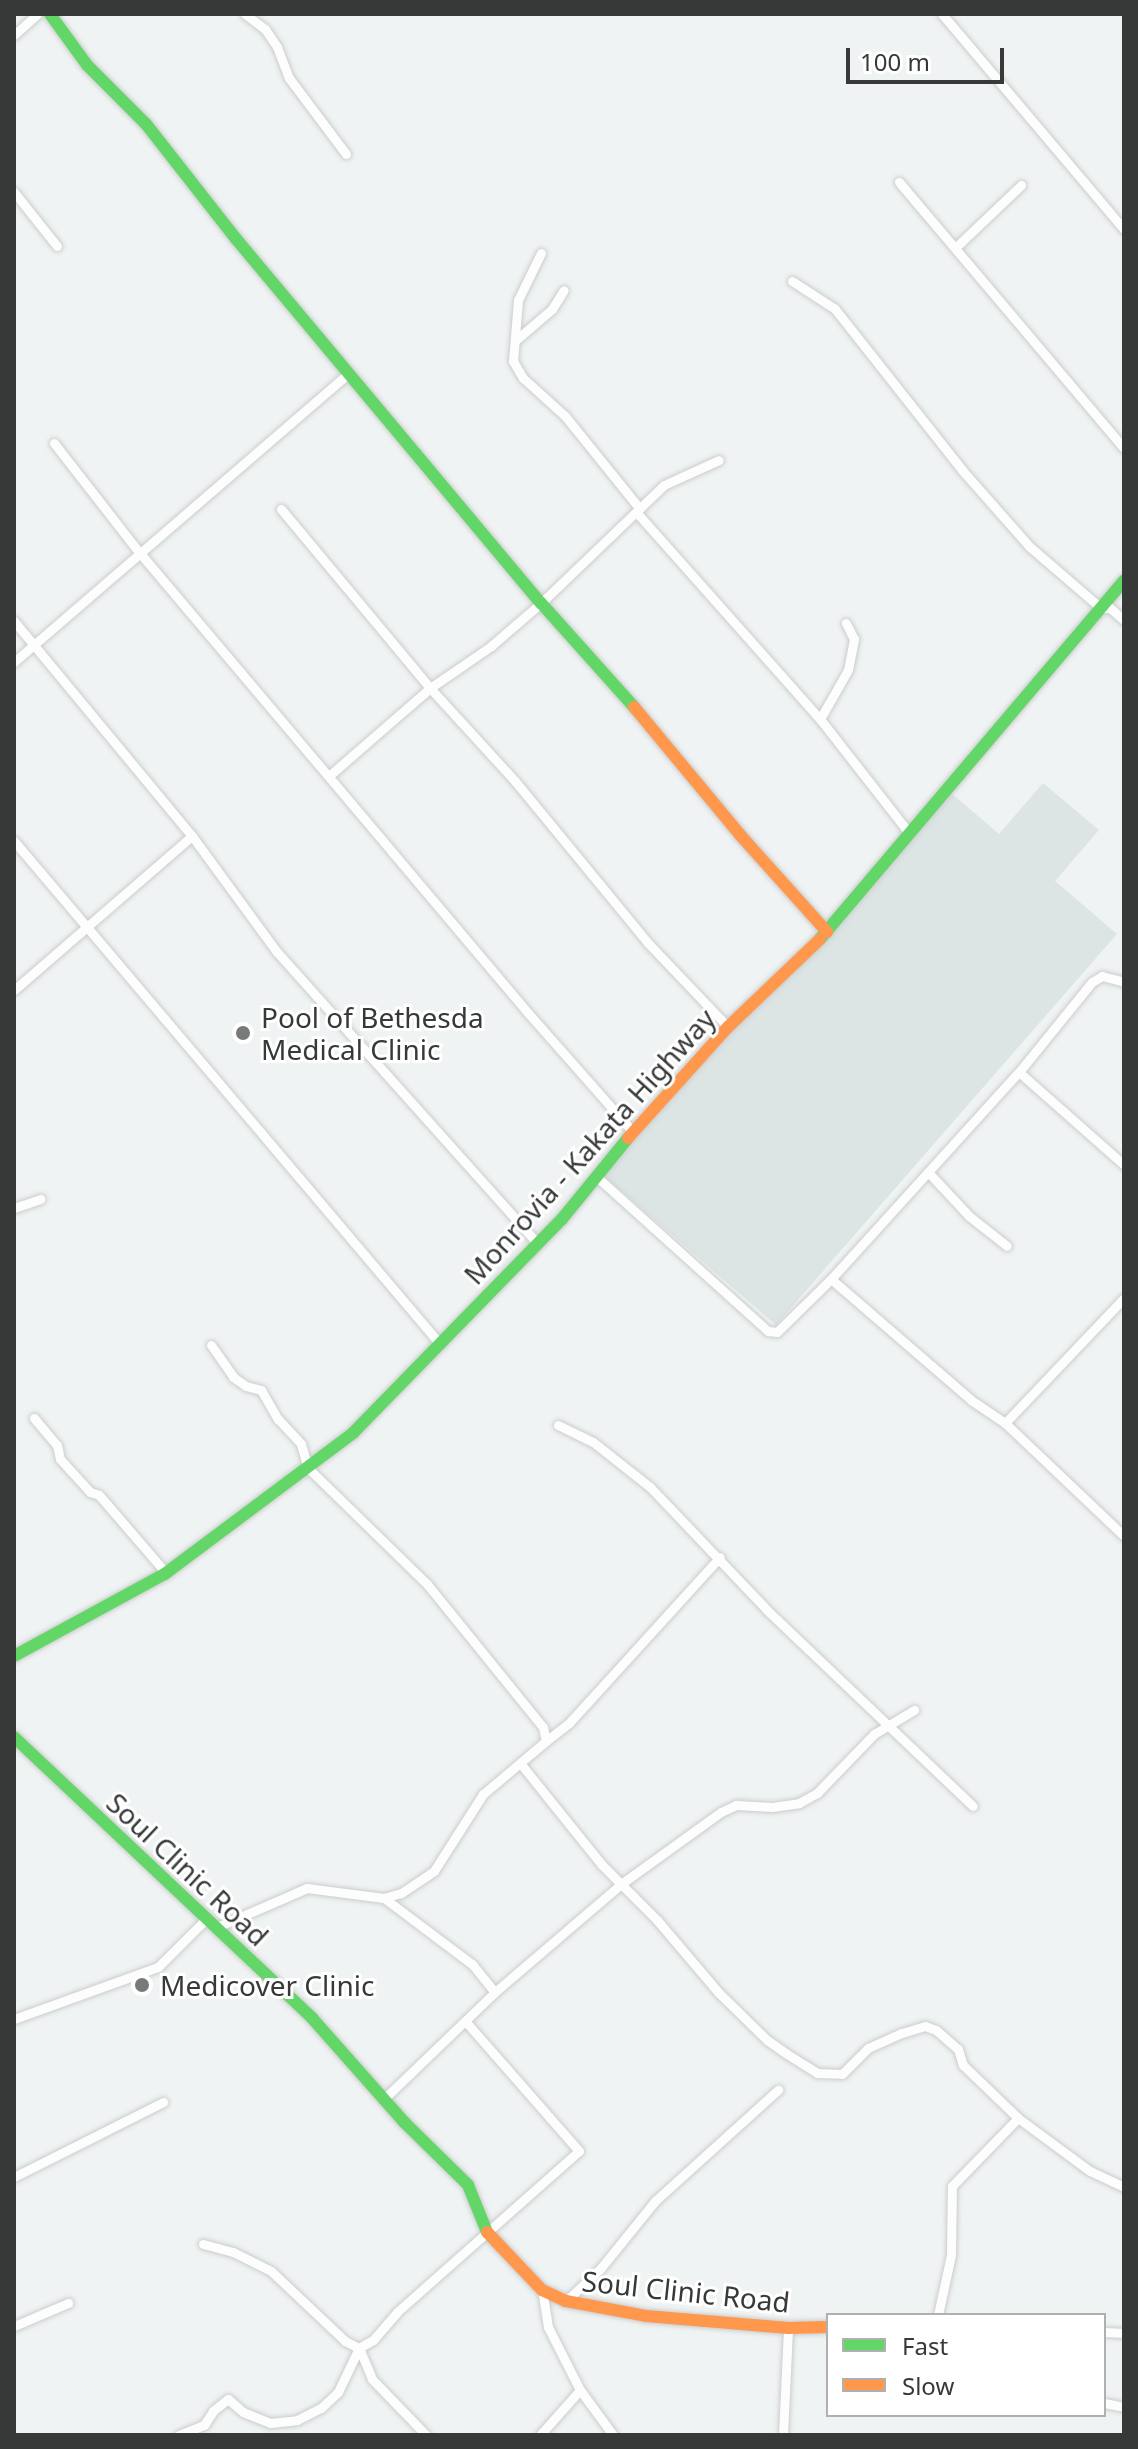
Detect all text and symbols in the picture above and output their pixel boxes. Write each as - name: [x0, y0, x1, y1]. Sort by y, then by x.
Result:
- scale bar: [850, 32, 1008, 82]
- text: 100 m: [860, 45, 930, 78]
- place label: Pool of Bethesda Medical Clinic: [261, 1000, 484, 1066]
- street label: Monrovia - Kakata Highway: [456, 1001, 722, 1291]
- marker: Pool of Bethesda Medical Clinic: [232, 1022, 254, 1044]
- street label: Soul Clinic Road: [100, 1786, 276, 1952]
- place label: Medicover Clinic: [160, 1968, 374, 2002]
- marker: Medicover Clinic: [131, 1974, 153, 1996]
- street label: Soul Clinic Road: [580, 2263, 792, 2319]
- legend: [826, 2313, 1106, 2417]
- text: Fast: [902, 2329, 948, 2362]
- text: Slow: [902, 2369, 954, 2402]

